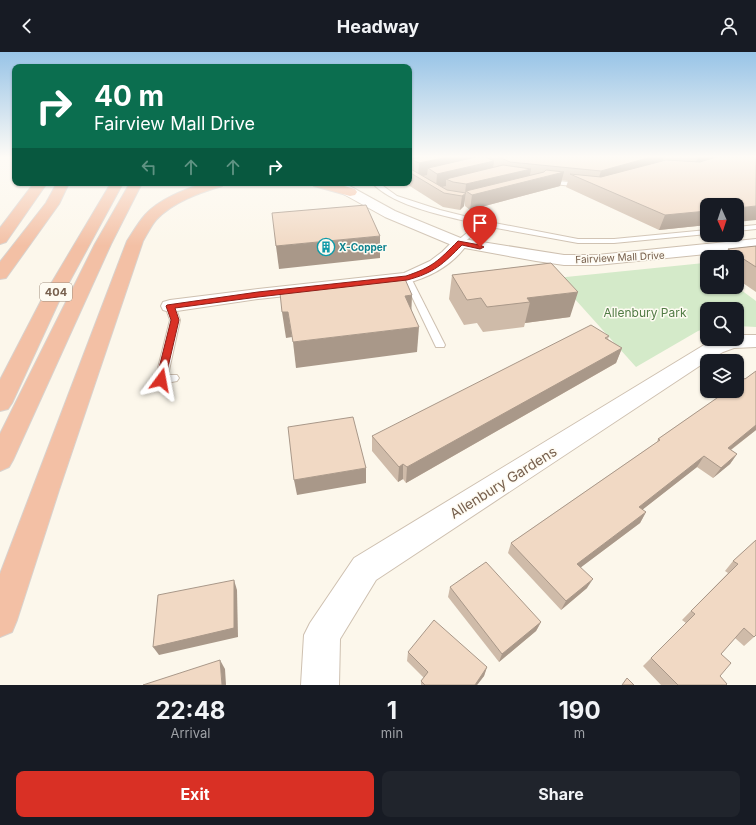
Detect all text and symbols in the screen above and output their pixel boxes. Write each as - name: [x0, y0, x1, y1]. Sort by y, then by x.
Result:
- icon: back: [16, 15, 38, 37]
- icon: person: [718, 15, 740, 37]
- text: Headway: [337, 16, 419, 37]
- text: 40 m: [94, 79, 164, 113]
- icon: right: [28, 80, 80, 132]
- text: Fairview Mall Drive: [94, 113, 255, 134]
- icon: left: [138, 156, 160, 178]
- icon: ahead: [180, 156, 202, 178]
- icon: ahead: [222, 156, 244, 178]
- icon: right: [264, 156, 286, 178]
- north arrow: [700, 198, 744, 242]
- map controls: [700, 198, 744, 398]
- pin: [463, 206, 497, 247]
- icon: arrive: [469, 212, 491, 234]
- building icon: X-Copper: [316, 237, 336, 257]
- place label: X-Copper: [339, 241, 387, 253]
- street label: Fairview Mall Drive: [575, 249, 665, 265]
- button: sound: [700, 250, 744, 294]
- road number: 404: [40, 283, 72, 301]
- button: search: [700, 302, 744, 346]
- park label: Allenbury Park: [603, 305, 687, 320]
- button: layers: [700, 354, 744, 398]
- position arrow: [140, 359, 182, 401]
- street label: Allenbury Gardens: [446, 442, 560, 522]
- text: 22:48: [155, 696, 225, 725]
- text: 1: [387, 696, 397, 725]
- text: 190: [558, 696, 601, 725]
- text: Arrival: [170, 725, 210, 741]
- text: min: [381, 725, 403, 741]
- text: m: [574, 725, 585, 741]
- button: Exit: [16, 771, 374, 817]
- button: Share: [382, 771, 740, 817]

